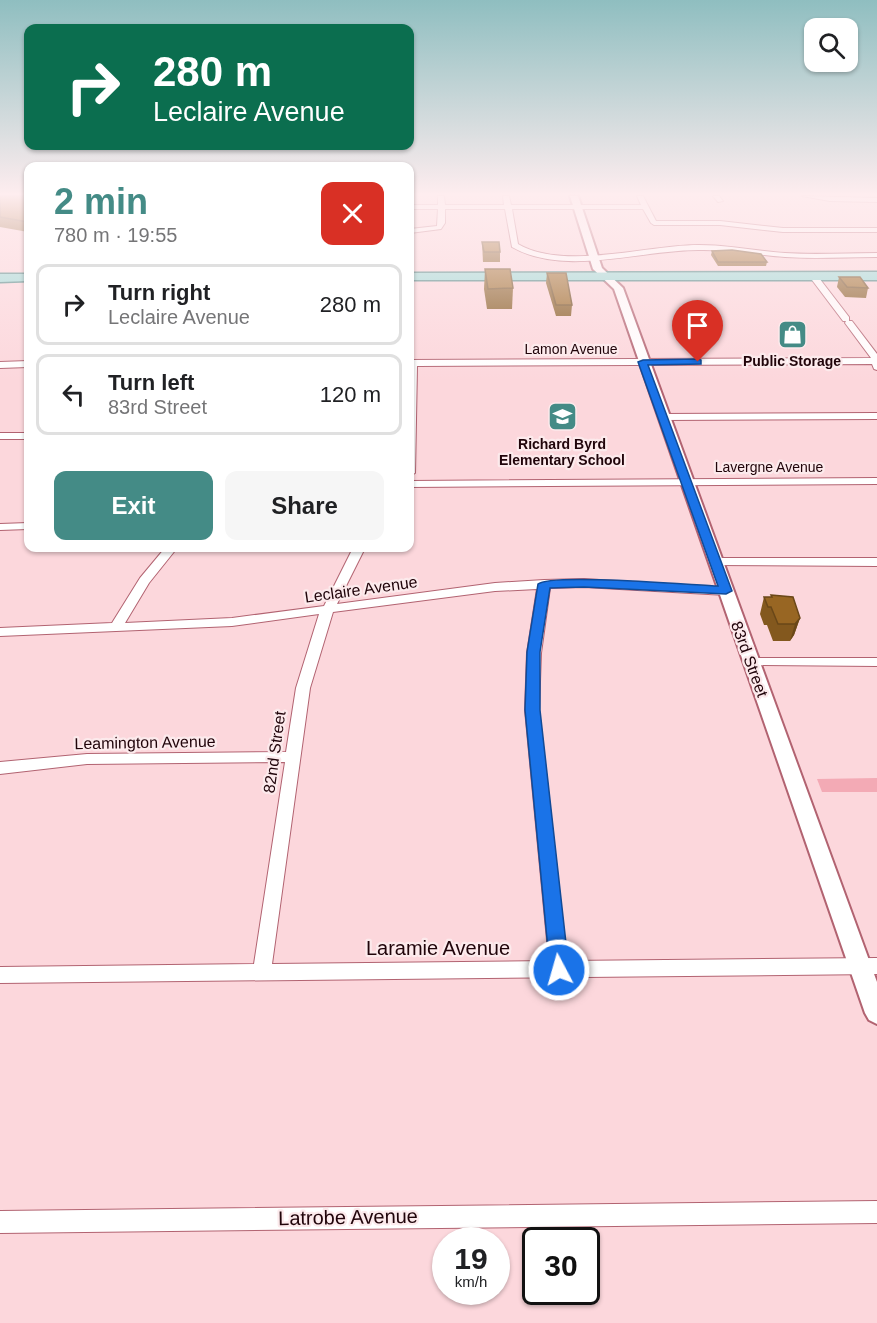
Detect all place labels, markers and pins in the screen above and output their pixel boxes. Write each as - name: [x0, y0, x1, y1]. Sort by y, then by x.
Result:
- pin: [672, 300, 723, 362]
- shop icon: Public Storage: [776, 318, 808, 350]
- place label: Public Storage: [743, 353, 841, 369]
- school or university icon: Richard Byrd Elementary School: [546, 401, 578, 433]
- place label: Richard Byrd Elementary School: [499, 436, 625, 468]

